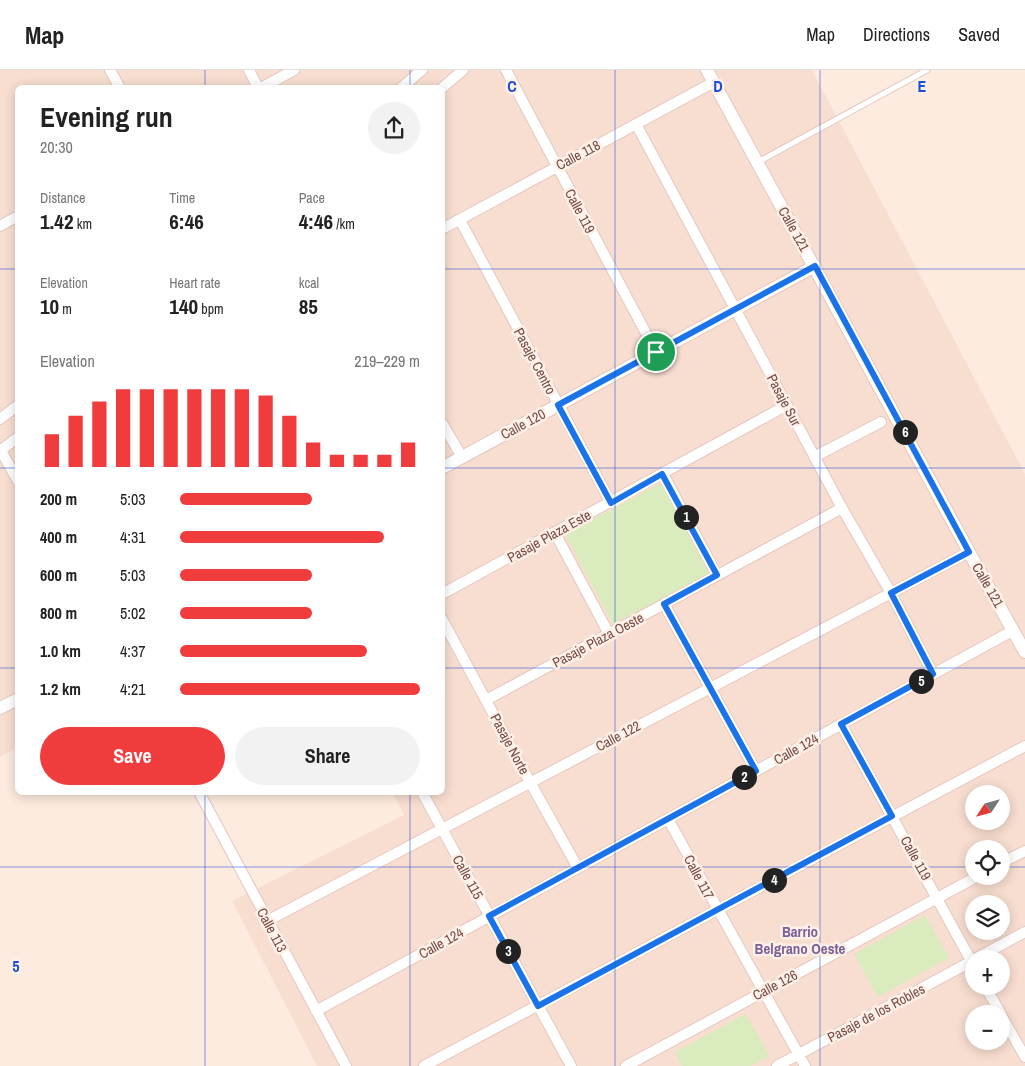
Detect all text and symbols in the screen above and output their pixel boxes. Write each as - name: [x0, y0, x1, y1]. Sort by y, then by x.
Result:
- text: Map: [25, 19, 64, 51]
- text: Map: [806, 22, 835, 47]
- text: Directions: [863, 22, 930, 47]
- text: Saved: [958, 22, 1000, 47]
- text: C: [507, 75, 517, 97]
- text: D: [713, 75, 723, 97]
- text: E: [918, 75, 927, 97]
- text: Evening run: [40, 98, 173, 136]
- button: share: [368, 102, 420, 154]
- text: 20:30: [40, 136, 73, 158]
- street label: Calle 118: [553, 136, 603, 174]
- street label: Calle 119: [561, 186, 599, 236]
- text: Distance: [40, 189, 85, 207]
- text: Time: [169, 189, 195, 207]
- text: Pace: [299, 189, 325, 207]
- street label: Calle 121: [774, 203, 814, 255]
- text: 1.42: [40, 207, 74, 236]
- text: 6:46: [169, 207, 204, 236]
- text: 4:46: [299, 207, 333, 236]
- text: km: [74, 215, 92, 233]
- text: /km: [333, 215, 355, 233]
- text: Elevation: [40, 274, 88, 292]
- text: Heart rate: [169, 274, 220, 292]
- text: kcal: [299, 274, 319, 292]
- text: 10: [40, 292, 59, 321]
- text: 140: [169, 292, 198, 321]
- text: 85: [299, 292, 318, 321]
- text: m: [59, 300, 72, 318]
- text: bpm: [198, 300, 224, 318]
- street label: Pasaje Centro: [510, 325, 560, 397]
- pin: [635, 331, 677, 373]
- icon: arrive: [642, 338, 670, 366]
- text: Elevation: [40, 350, 95, 372]
- text: 219–229 m: [354, 350, 420, 372]
- street label: Pasaje Sur: [763, 371, 805, 429]
- street label: Calle 120: [497, 405, 549, 443]
- pin: 6: [892, 420, 918, 444]
- text: 6: [902, 423, 909, 441]
- text: 200 m: [40, 488, 77, 510]
- text: 5:03: [120, 488, 146, 510]
- pin: 1: [674, 504, 698, 530]
- street label: Pasaje Plaza Este: [504, 506, 594, 566]
- text: 1: [683, 508, 690, 526]
- text: 400 m: [40, 526, 77, 548]
- text: 4:31: [120, 526, 146, 548]
- street label: Calle 121: [968, 559, 1008, 611]
- text: 600 m: [40, 564, 77, 586]
- text: 5:03: [120, 564, 146, 586]
- text: 800 m: [40, 602, 77, 624]
- text: 5:02: [120, 602, 146, 624]
- street label: Pasaje Plaza Oeste: [549, 608, 647, 672]
- text: 1.0 km: [40, 640, 81, 662]
- text: 4:37: [120, 640, 146, 662]
- pin: 5: [908, 668, 934, 694]
- text: 5: [918, 672, 925, 690]
- text: 1.2 km: [40, 678, 81, 700]
- text: 4:21: [120, 678, 146, 700]
- street label: Pasaje Norte: [486, 710, 534, 778]
- street label: Calle 122: [592, 717, 644, 755]
- button: Save: [40, 727, 225, 785]
- button: Share: [235, 727, 420, 785]
- street label: Calle 124: [770, 729, 822, 769]
- pin: 2: [732, 764, 756, 790]
- text: 2: [741, 768, 748, 786]
- north arrow: [965, 785, 1010, 830]
- map controls: [965, 785, 1010, 1050]
- street label: Calle 119: [897, 833, 935, 883]
- button: locate: [965, 840, 1010, 885]
- street label: Calle 115: [449, 852, 487, 902]
- street label: Calle 117: [680, 852, 718, 902]
- pin: 4: [762, 868, 786, 892]
- text: 4: [771, 871, 778, 889]
- button: layers: [965, 895, 1010, 940]
- street label: Calle 113: [253, 905, 291, 955]
- district label: Barrio Belgrano Oeste: [755, 921, 846, 959]
- street label: Calle 124: [415, 923, 467, 963]
- pin: 3: [496, 938, 520, 964]
- text: 3: [505, 942, 512, 960]
- button: +: [965, 950, 1010, 995]
- text: 5: [12, 955, 20, 977]
- street label: Calle 126: [749, 966, 801, 1004]
- street label: Pasaje de los Robles: [824, 980, 928, 1046]
- button: −: [965, 1005, 1010, 1050]

